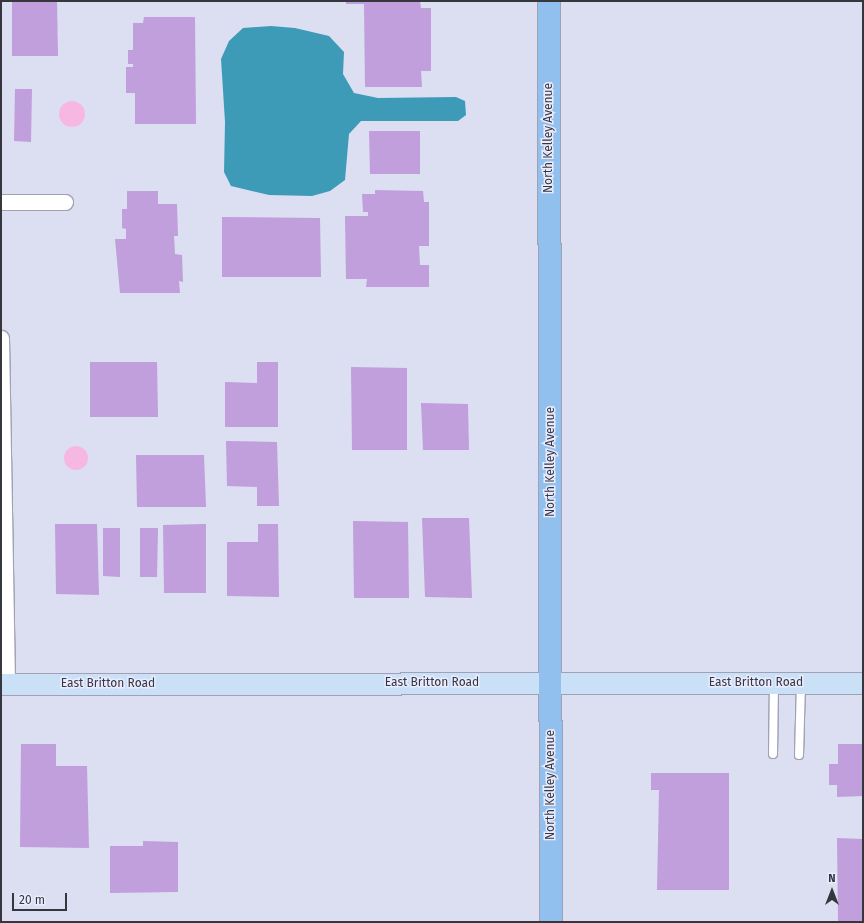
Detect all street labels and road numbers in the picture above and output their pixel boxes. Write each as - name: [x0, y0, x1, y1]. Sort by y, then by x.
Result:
- street label: North Kelley Avenue: [542, 83, 556, 193]
- street label: North Kelley Avenue: [544, 407, 558, 517]
- street label: East Britton Road: [385, 676, 479, 690]
- street label: East Britton Road: [709, 676, 803, 690]
- street label: East Britton Road: [61, 677, 155, 691]
- street label: North Kelley Avenue: [544, 730, 558, 840]

